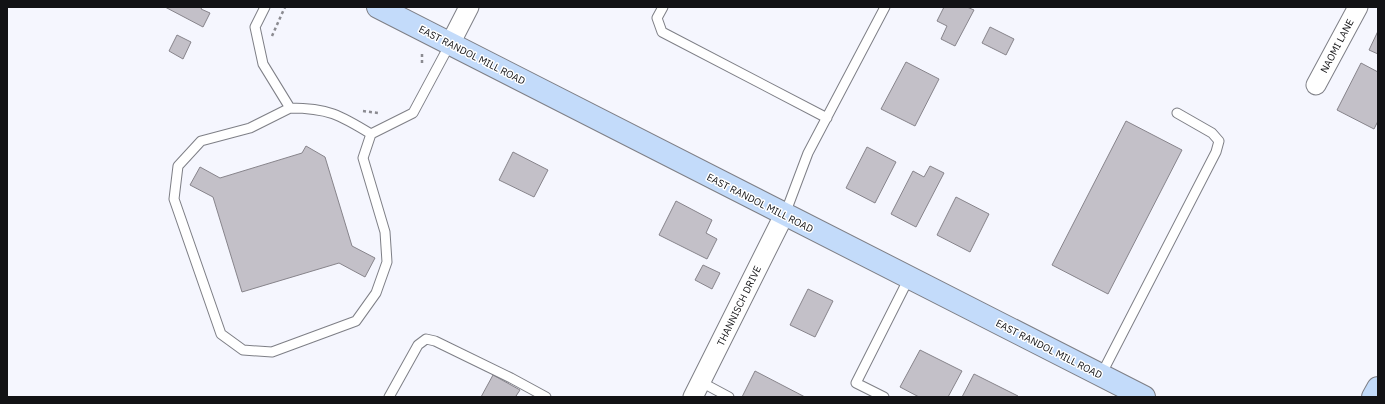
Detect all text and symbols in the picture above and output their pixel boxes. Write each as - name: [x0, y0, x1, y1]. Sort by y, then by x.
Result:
- street label: NAOMI LANE: [1317, 17, 1357, 75]
- street label: EAST RANDOL MILL ROAD: [417, 22, 528, 88]
- street label: EAST RANDOL MILL ROAD: [705, 170, 816, 236]
- street label: THANNISCH DRIVE: [714, 264, 764, 348]
- street label: EAST RANDOL MILL ROAD: [994, 316, 1105, 382]

